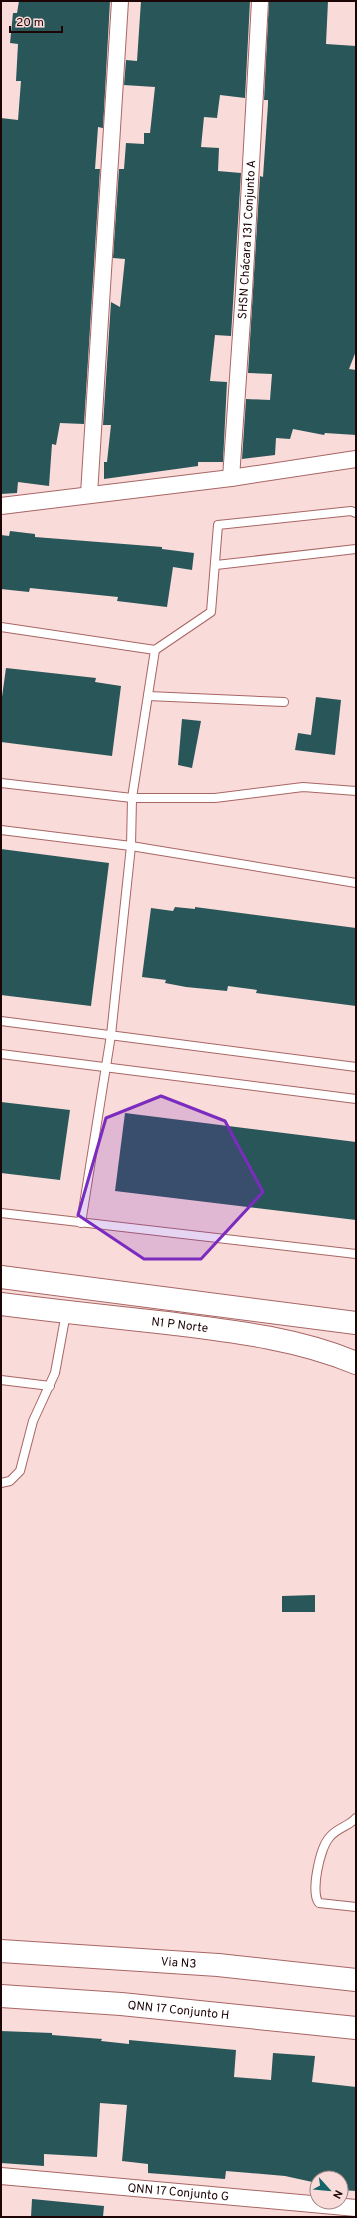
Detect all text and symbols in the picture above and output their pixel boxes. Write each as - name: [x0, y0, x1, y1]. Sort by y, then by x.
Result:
- scale bar: [10, 8, 62, 34]
- text: 20 m: [16, 15, 44, 31]
- street label: SHSN Chácara 131 Conjunto A: [235, 159, 260, 320]
- street label: N1 P Norte: [150, 1314, 209, 1337]
- street label: Via N3: [160, 1954, 197, 1973]
- street label: QNN 17 Conjunto H: [127, 1998, 230, 2024]
- north arrow: [309, 2170, 349, 2210]
- street label: QNN 17 Conjunto G: [127, 2180, 230, 2206]
- text: N: [329, 2187, 345, 2201]

